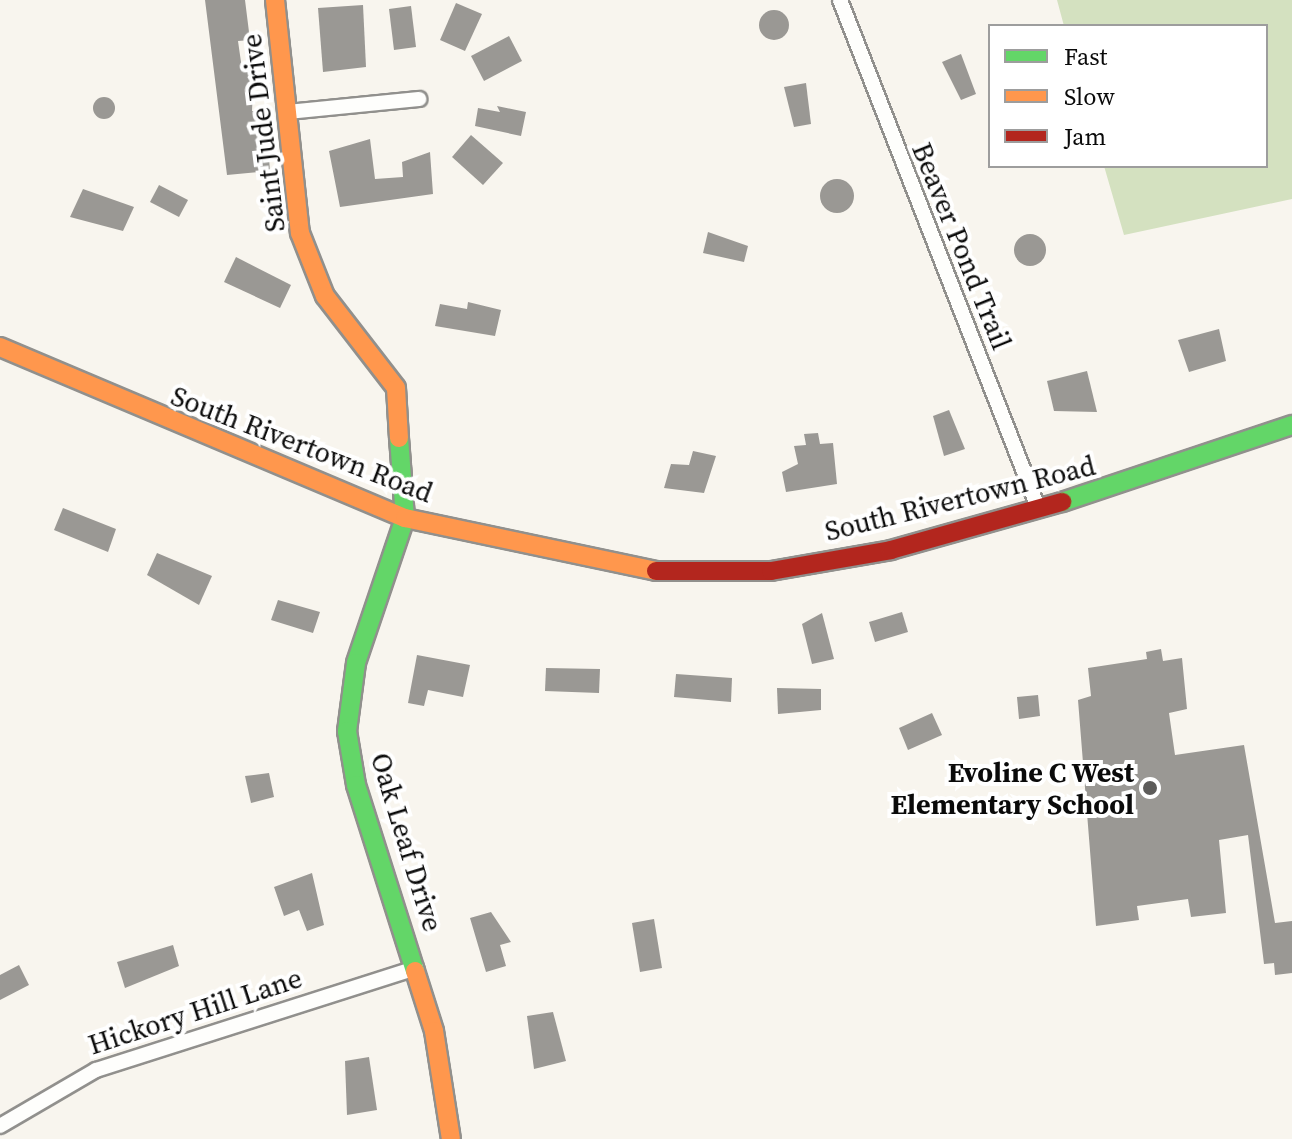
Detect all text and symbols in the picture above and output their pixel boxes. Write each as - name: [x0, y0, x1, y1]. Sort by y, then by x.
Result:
- legend: [988, 24, 1268, 168]
- street label: Saint Jude Drive: [234, 32, 292, 234]
- text: Fast: [1064, 40, 1107, 73]
- text: Slow: [1064, 80, 1115, 113]
- text: Jam: [1064, 120, 1106, 153]
- street label: Beaver Pond Trail: [905, 137, 1019, 355]
- street label: South Rivertown Road: [166, 379, 438, 509]
- street label: South Rivertown Road: [821, 448, 1099, 548]
- street label: Oak Leaf Drive: [364, 749, 450, 935]
- place label: Evoline C West Elementary School: [890, 755, 1134, 821]
- marker: Evoline C West Elementary School: [1141, 779, 1159, 797]
- street label: Hickory Hill Lane: [84, 961, 306, 1061]

